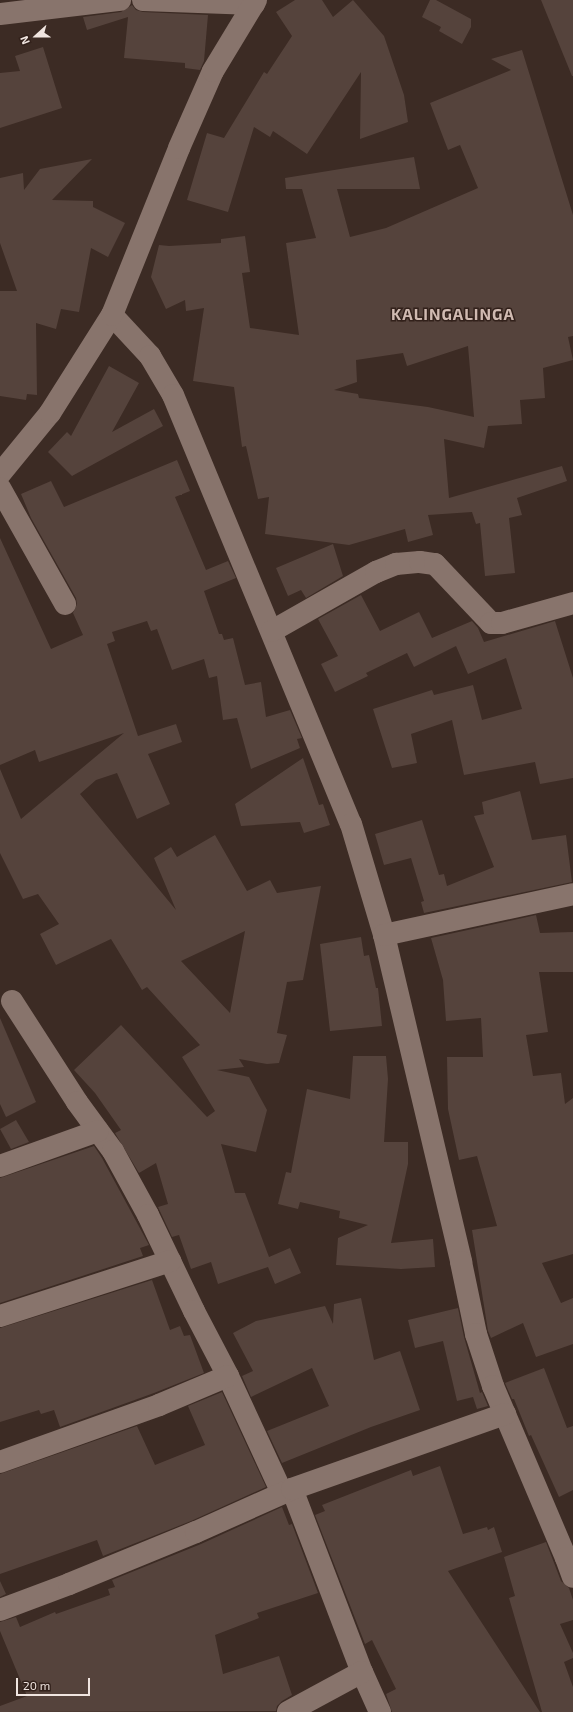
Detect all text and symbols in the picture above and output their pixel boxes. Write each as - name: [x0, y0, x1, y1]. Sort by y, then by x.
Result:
- north arrow: [16, 16, 56, 56]
- text: N: [17, 34, 32, 47]
- district label: KALINGALINGA: [391, 304, 515, 324]
- scale bar: [18, 1670, 92, 1696]
- text: 20 m: [23, 1678, 50, 1692]

